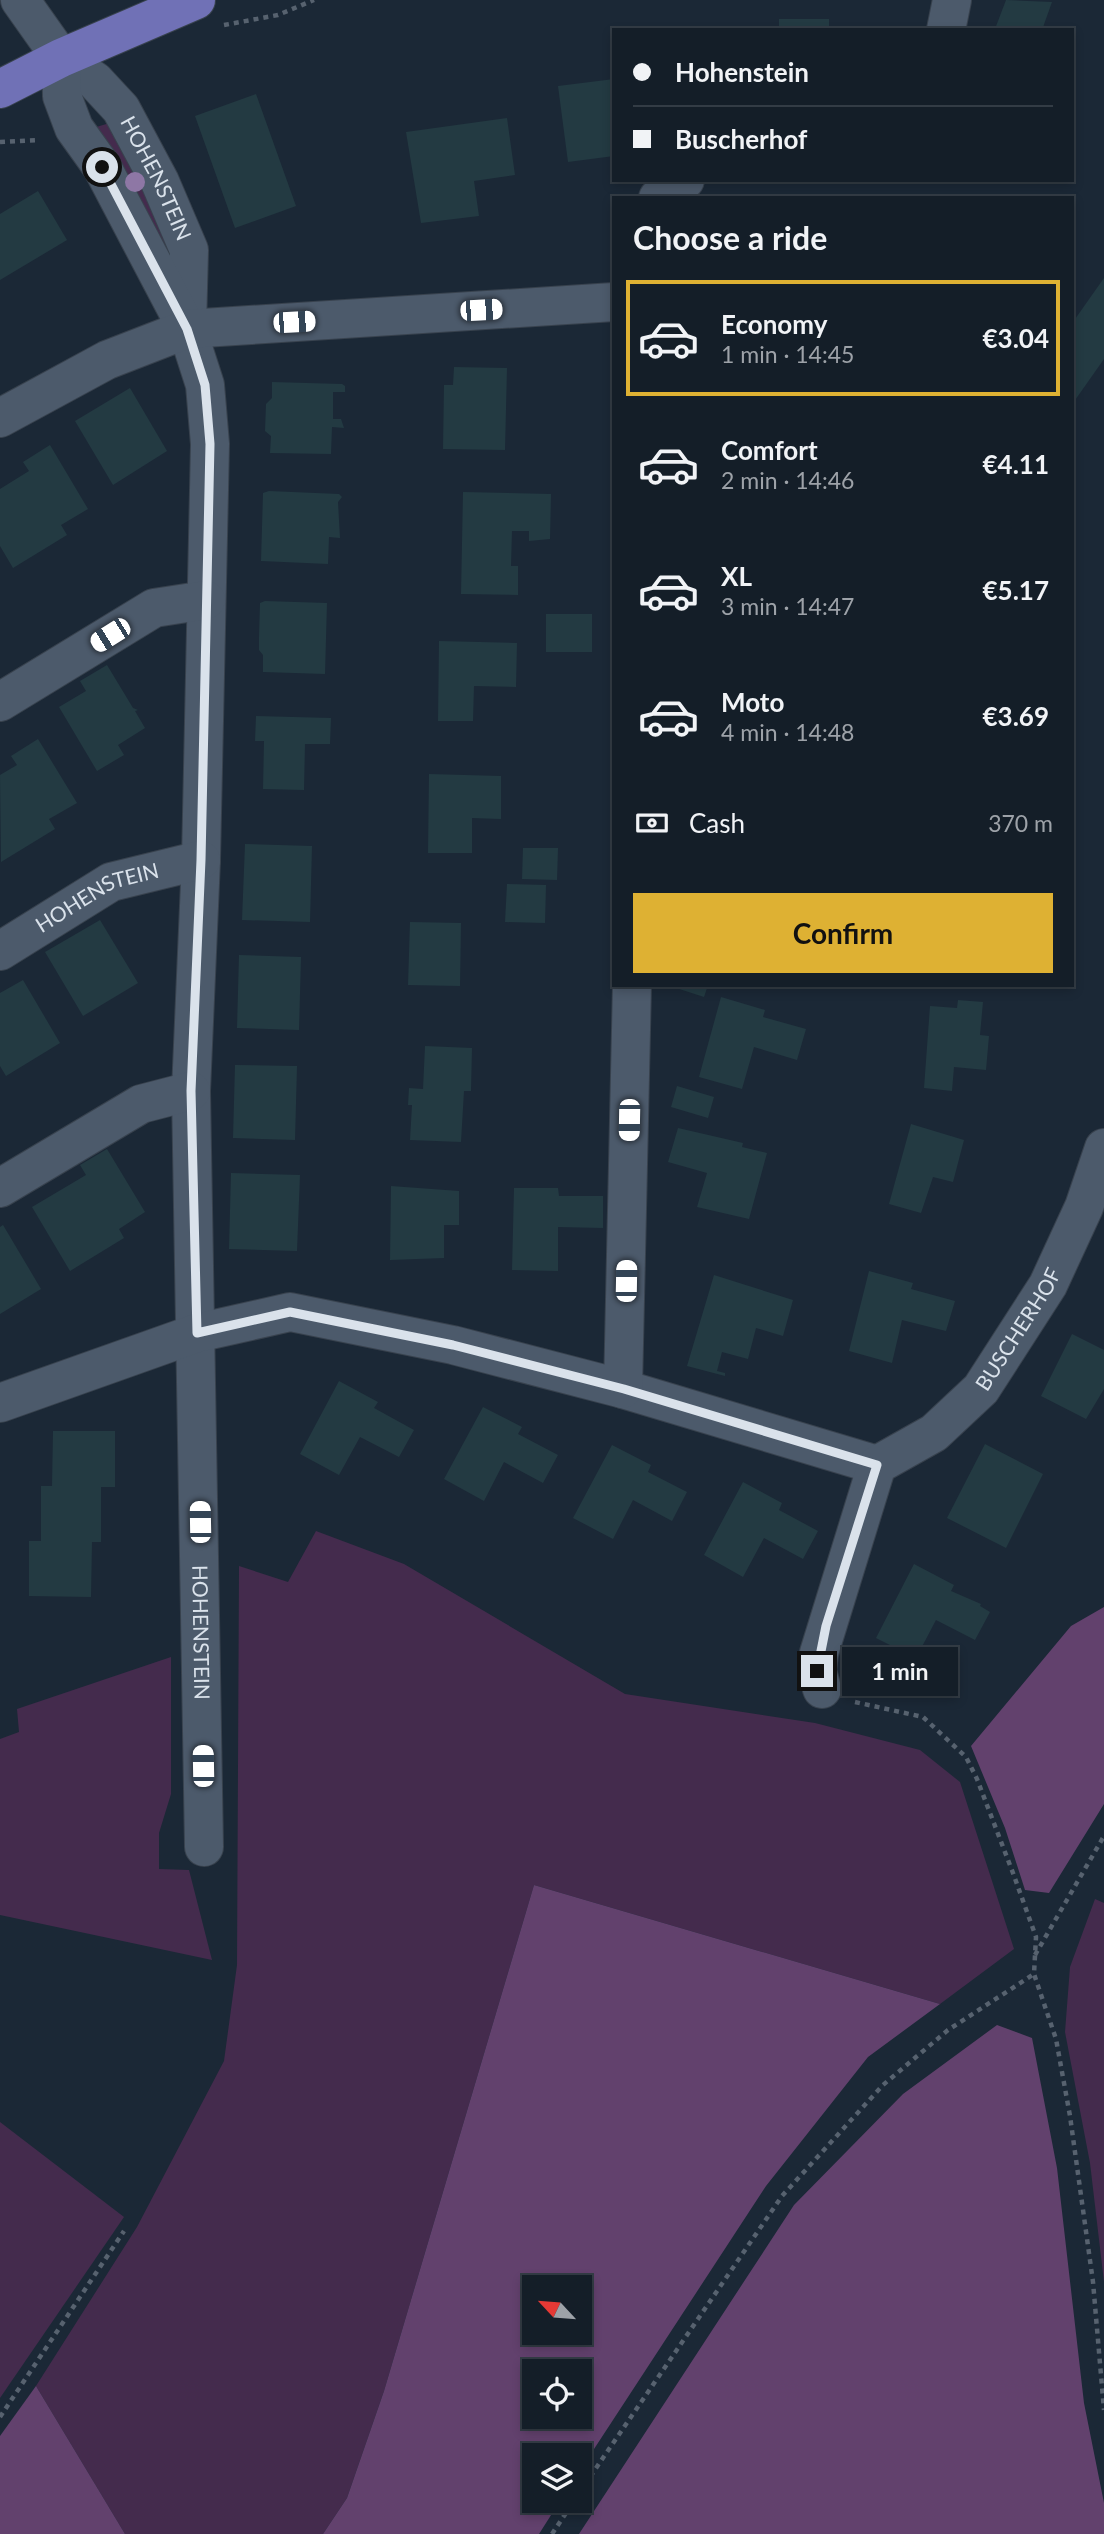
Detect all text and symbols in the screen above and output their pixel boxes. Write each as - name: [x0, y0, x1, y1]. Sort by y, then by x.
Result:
- text: Hohenstein: [675, 56, 809, 88]
- street label: HOHENSTEIN: [116, 111, 197, 244]
- text: Buscherhof: [675, 123, 807, 155]
- route start: [86, 151, 118, 183]
- text: Choose a ride: [633, 218, 827, 257]
- car: [460, 298, 503, 322]
- icon: car: [637, 307, 700, 370]
- text: Economy: [721, 308, 827, 340]
- car: [273, 310, 316, 334]
- text: €3.04: [983, 322, 1049, 354]
- text: 1 min · 14:45: [721, 340, 854, 368]
- icon: car: [637, 433, 700, 496]
- text: Comfort: [721, 434, 818, 466]
- text: €4.11: [983, 448, 1049, 480]
- text: 2 min · 14:46: [721, 466, 854, 494]
- icon: car: [637, 559, 700, 622]
- text: XL: [721, 560, 752, 592]
- text: €5.17: [983, 574, 1049, 606]
- text: 3 min · 14:47: [721, 592, 854, 620]
- car: [87, 615, 134, 655]
- icon: car: [637, 685, 700, 748]
- text: Moto: [721, 686, 784, 718]
- text: €3.69: [983, 700, 1049, 732]
- text: 4 min · 14:48: [721, 718, 854, 746]
- icon: cash: [633, 804, 671, 842]
- text: Cash: [689, 807, 745, 839]
- text: 370 m: [988, 809, 1053, 837]
- street label: HOHENSTEIN: [30, 857, 161, 937]
- button: Confirm: [633, 893, 1053, 973]
- car: [619, 1099, 640, 1141]
- car: [616, 1260, 637, 1302]
- street label: BUSCHERHOF: [969, 1263, 1065, 1395]
- car: [190, 1501, 211, 1543]
- street label: HOHENSTEIN: [188, 1565, 215, 1700]
- callout: 1 min: [842, 1646, 957, 1696]
- route end: [801, 1655, 833, 1687]
- text: 1 min: [871, 1657, 929, 1685]
- car: [193, 1745, 214, 1787]
- north arrow: [522, 2275, 592, 2345]
- map controls: [522, 2275, 592, 2513]
- button: locate: [522, 2359, 592, 2429]
- button: layers: [522, 2443, 592, 2513]

